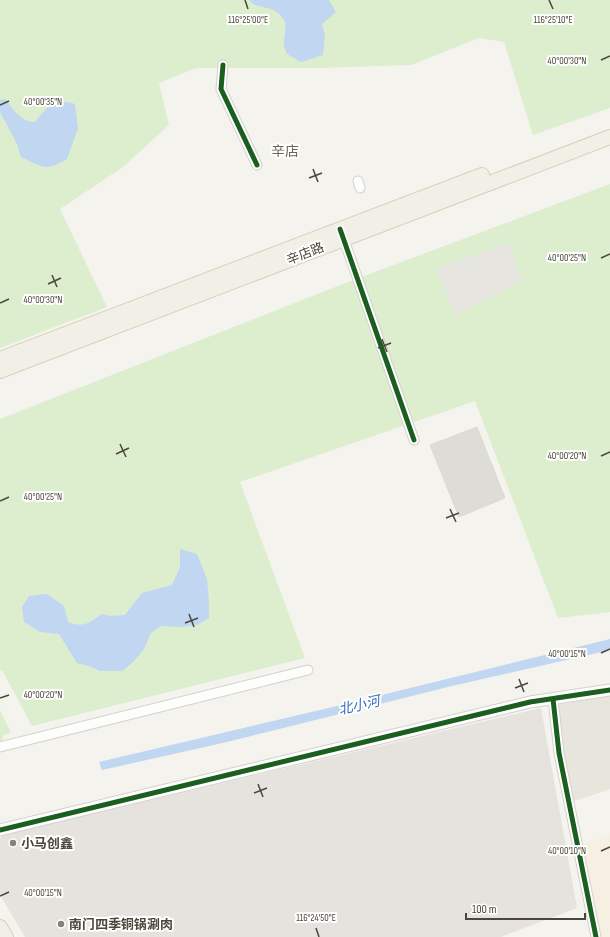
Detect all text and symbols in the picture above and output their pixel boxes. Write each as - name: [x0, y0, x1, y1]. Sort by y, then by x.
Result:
- text: 116°25'00"E: [228, 14, 268, 26]
- text: 116°25'10"E: [533, 14, 573, 26]
- text: 40°00'30"N: [548, 55, 586, 67]
- text: 40°00'35"N: [24, 96, 62, 108]
- district label: 辛店: [271, 143, 299, 160]
- street label: 辛店路: [284, 239, 326, 268]
- text: 40°00'25"N: [548, 252, 586, 264]
- text: 40°00'30"N: [24, 294, 62, 306]
- text: 40°00'20"N: [548, 450, 586, 462]
- text: 40°00'25"N: [24, 491, 62, 503]
- text: 40°00'15"N: [548, 648, 586, 660]
- text: 40°00'20"N: [24, 689, 62, 701]
- water label: 北小河: [337, 692, 384, 718]
- place label: 小马创鑫: [21, 836, 73, 852]
- marker: 小马创鑫: [8, 838, 18, 848]
- text: 40°00'10"N: [548, 845, 586, 857]
- text: 40°00'15"N: [24, 887, 62, 899]
- scale bar: [466, 895, 585, 921]
- text: 100 m: [472, 902, 497, 917]
- text: 116°24'50"E: [296, 912, 336, 924]
- place label: 南门四季铜锅涮肉: [69, 917, 173, 933]
- marker: 南门四季铜锅涮肉: [56, 919, 66, 929]

